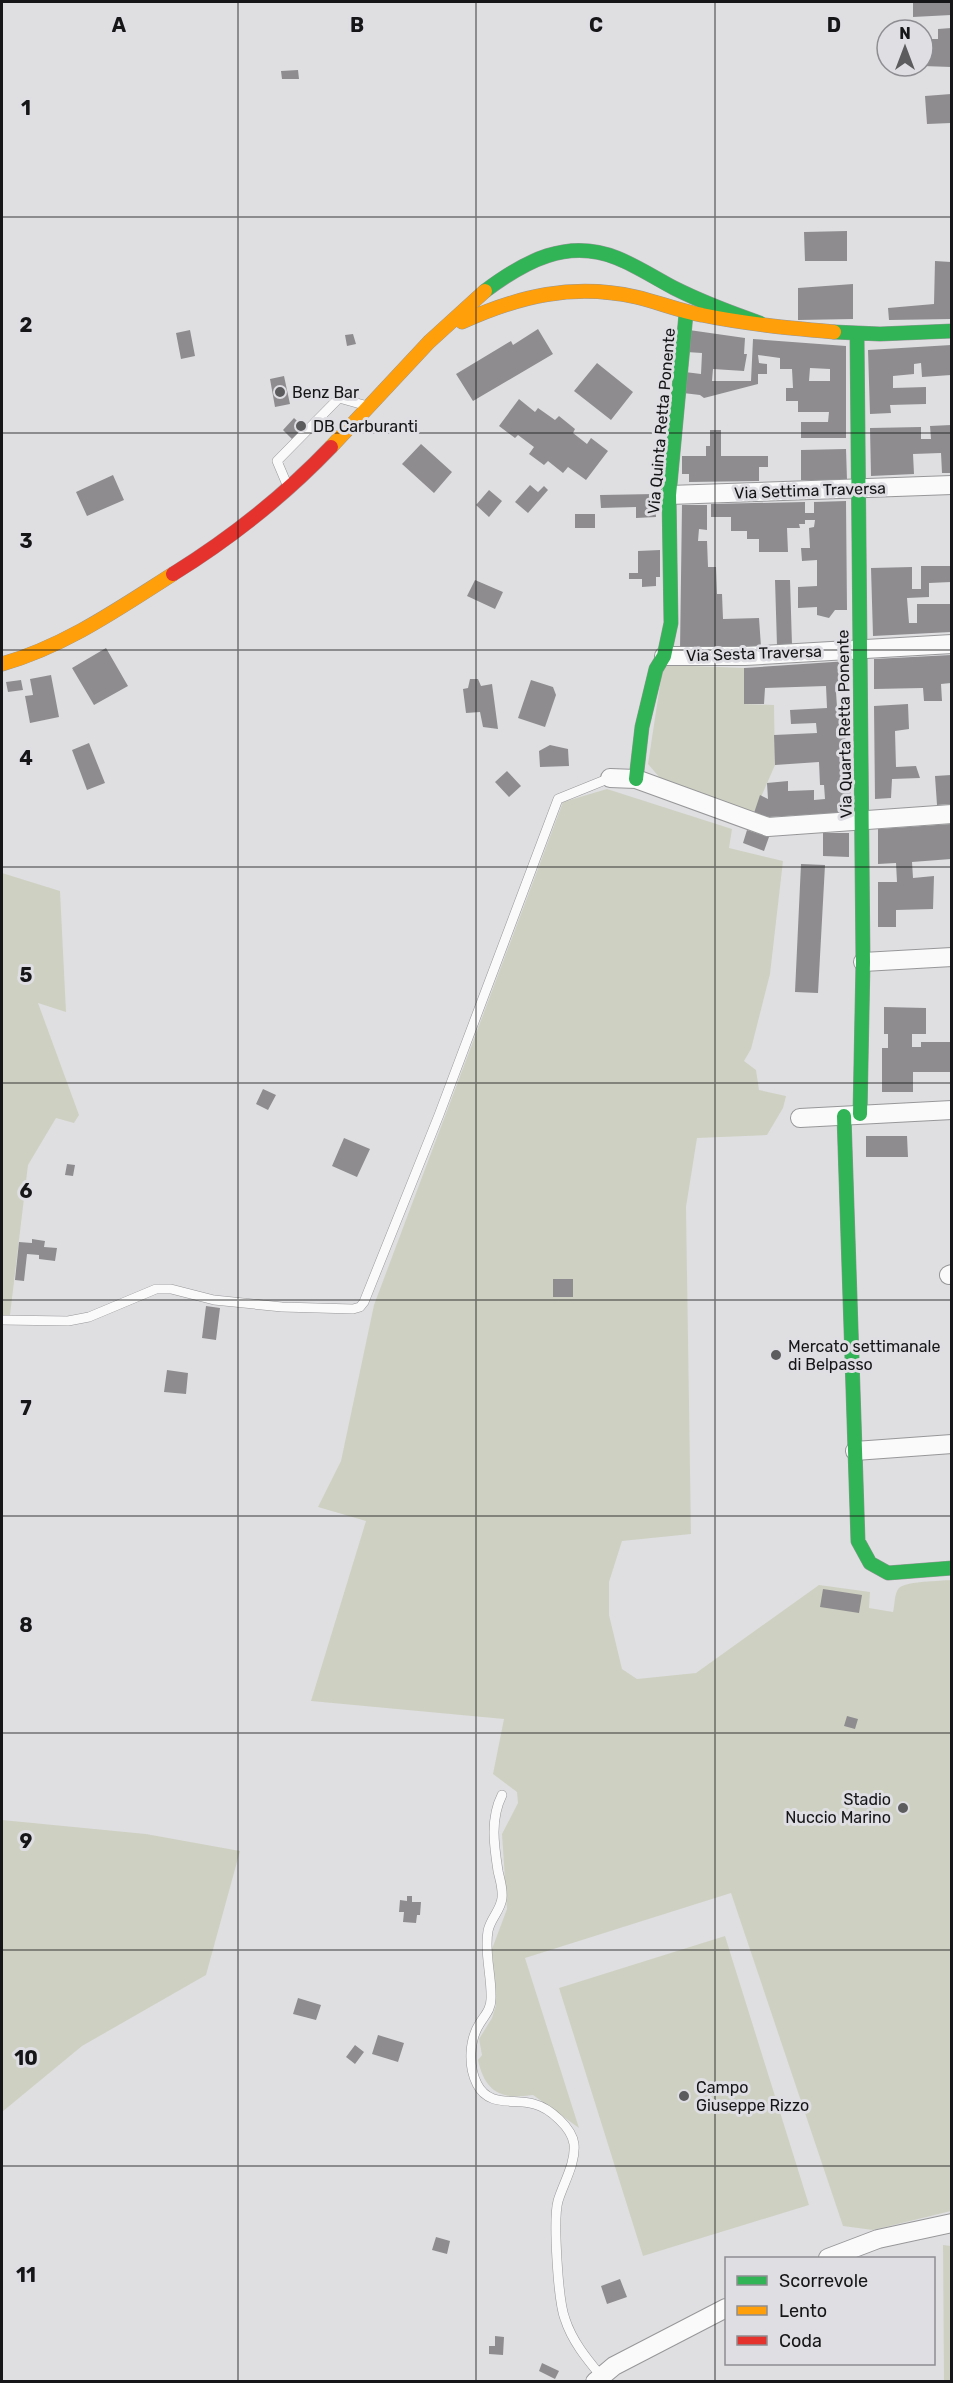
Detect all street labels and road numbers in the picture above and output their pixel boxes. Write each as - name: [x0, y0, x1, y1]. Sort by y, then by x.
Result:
- street label: Via Quinta Retta Ponente: [644, 327, 679, 515]
- street label: Via Settima Traversa: [734, 478, 886, 503]
- street label: Via Quarta Retta Ponente: [833, 629, 856, 819]
- street label: Via Sesta Traversa: [686, 642, 822, 665]

